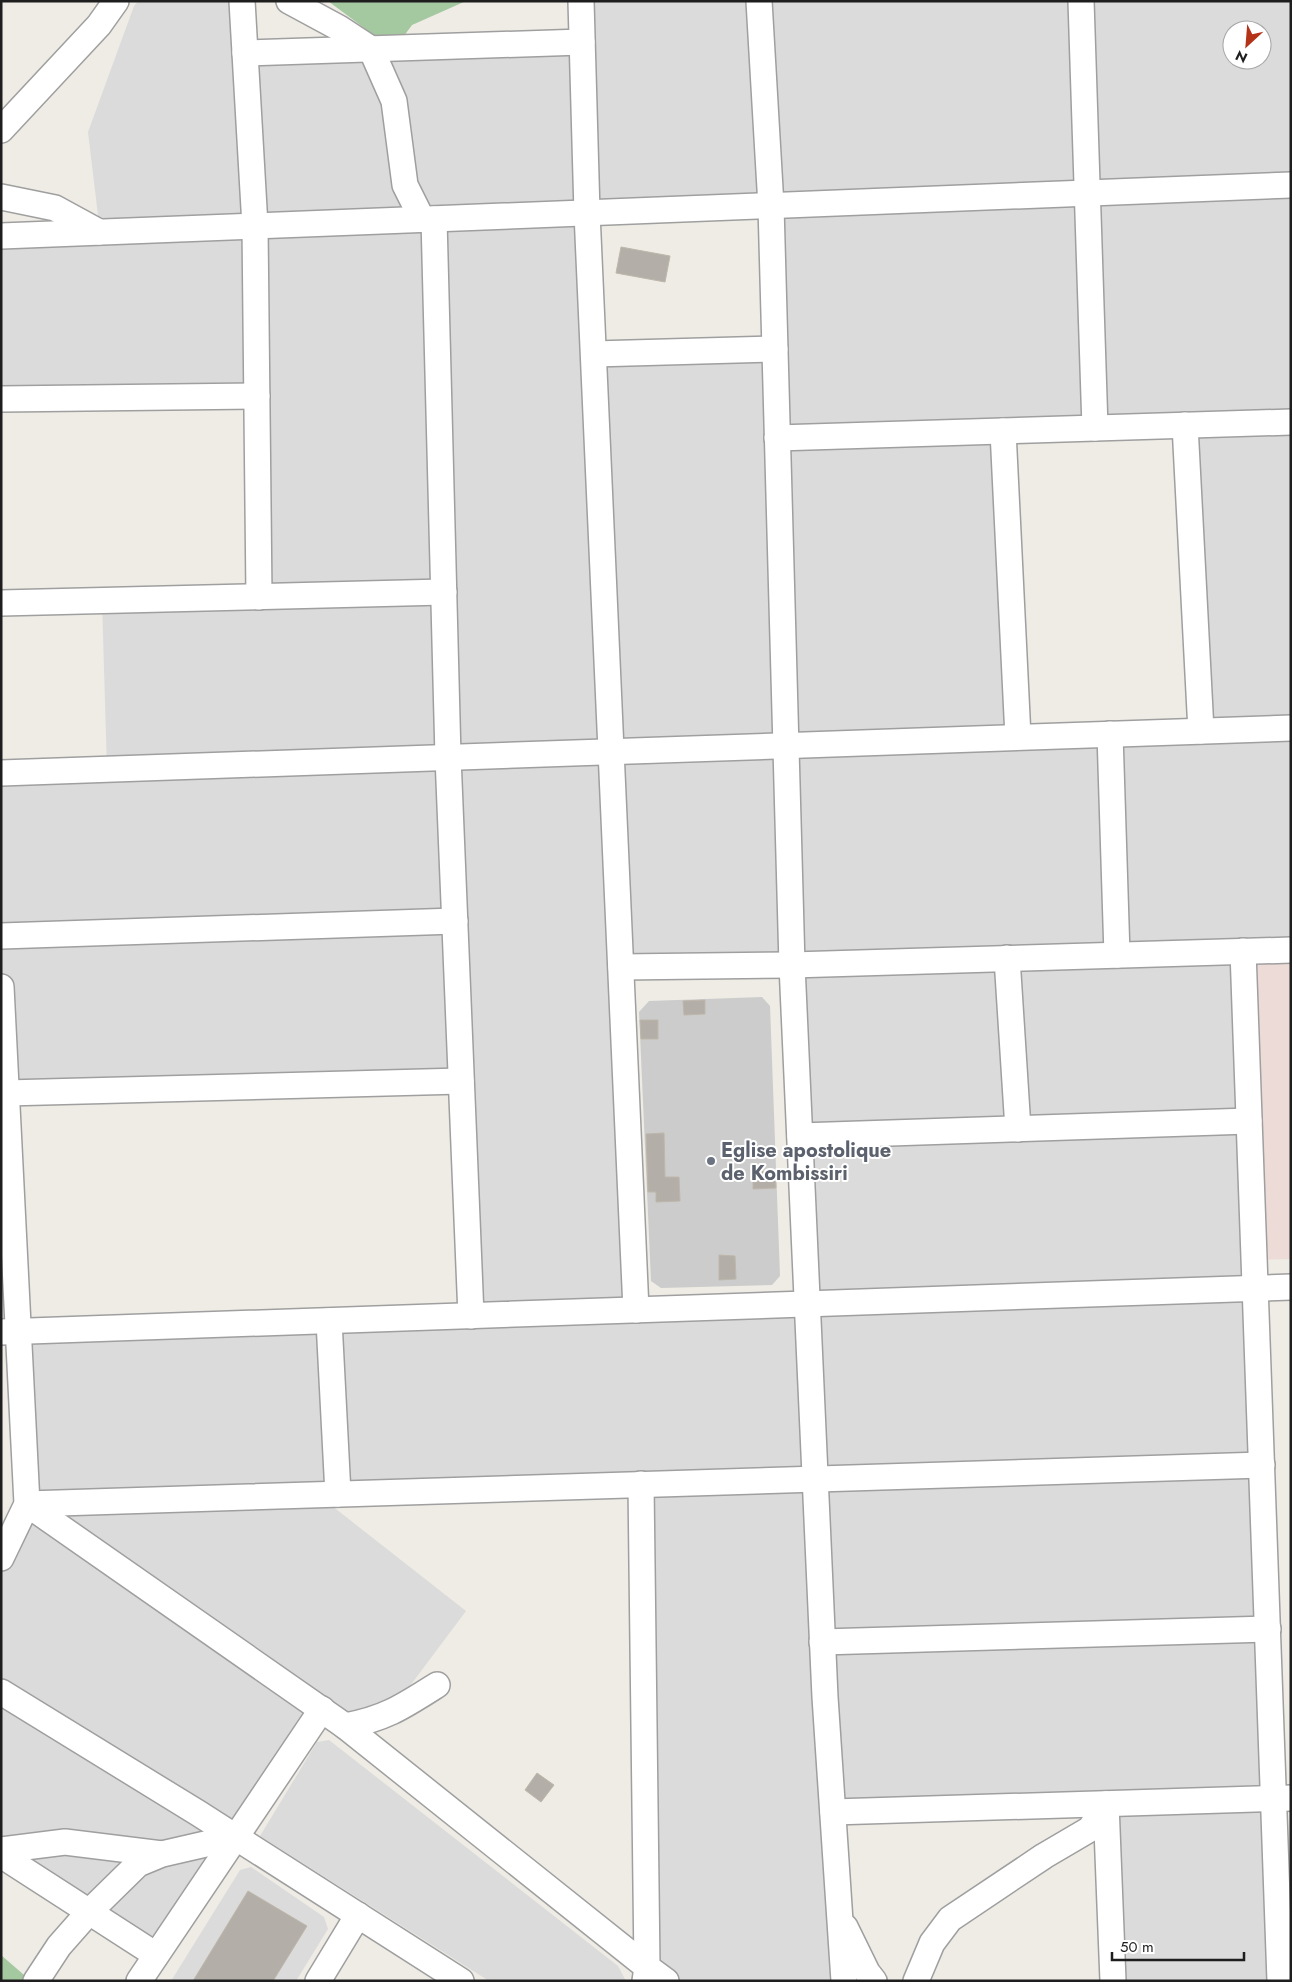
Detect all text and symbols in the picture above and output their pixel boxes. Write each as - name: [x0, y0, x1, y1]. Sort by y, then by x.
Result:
- north arrow: [1222, 20, 1272, 70]
- text: N: [1232, 45, 1251, 68]
- place label: Eglise apostolique de Kombissiri: [721, 1136, 891, 1188]
- marker: Eglise apostolique de Kombissiri: [705, 1155, 717, 1167]
- scale bar: [1112, 1930, 1244, 1962]
- text: 50 m: [1120, 1936, 1154, 1958]

